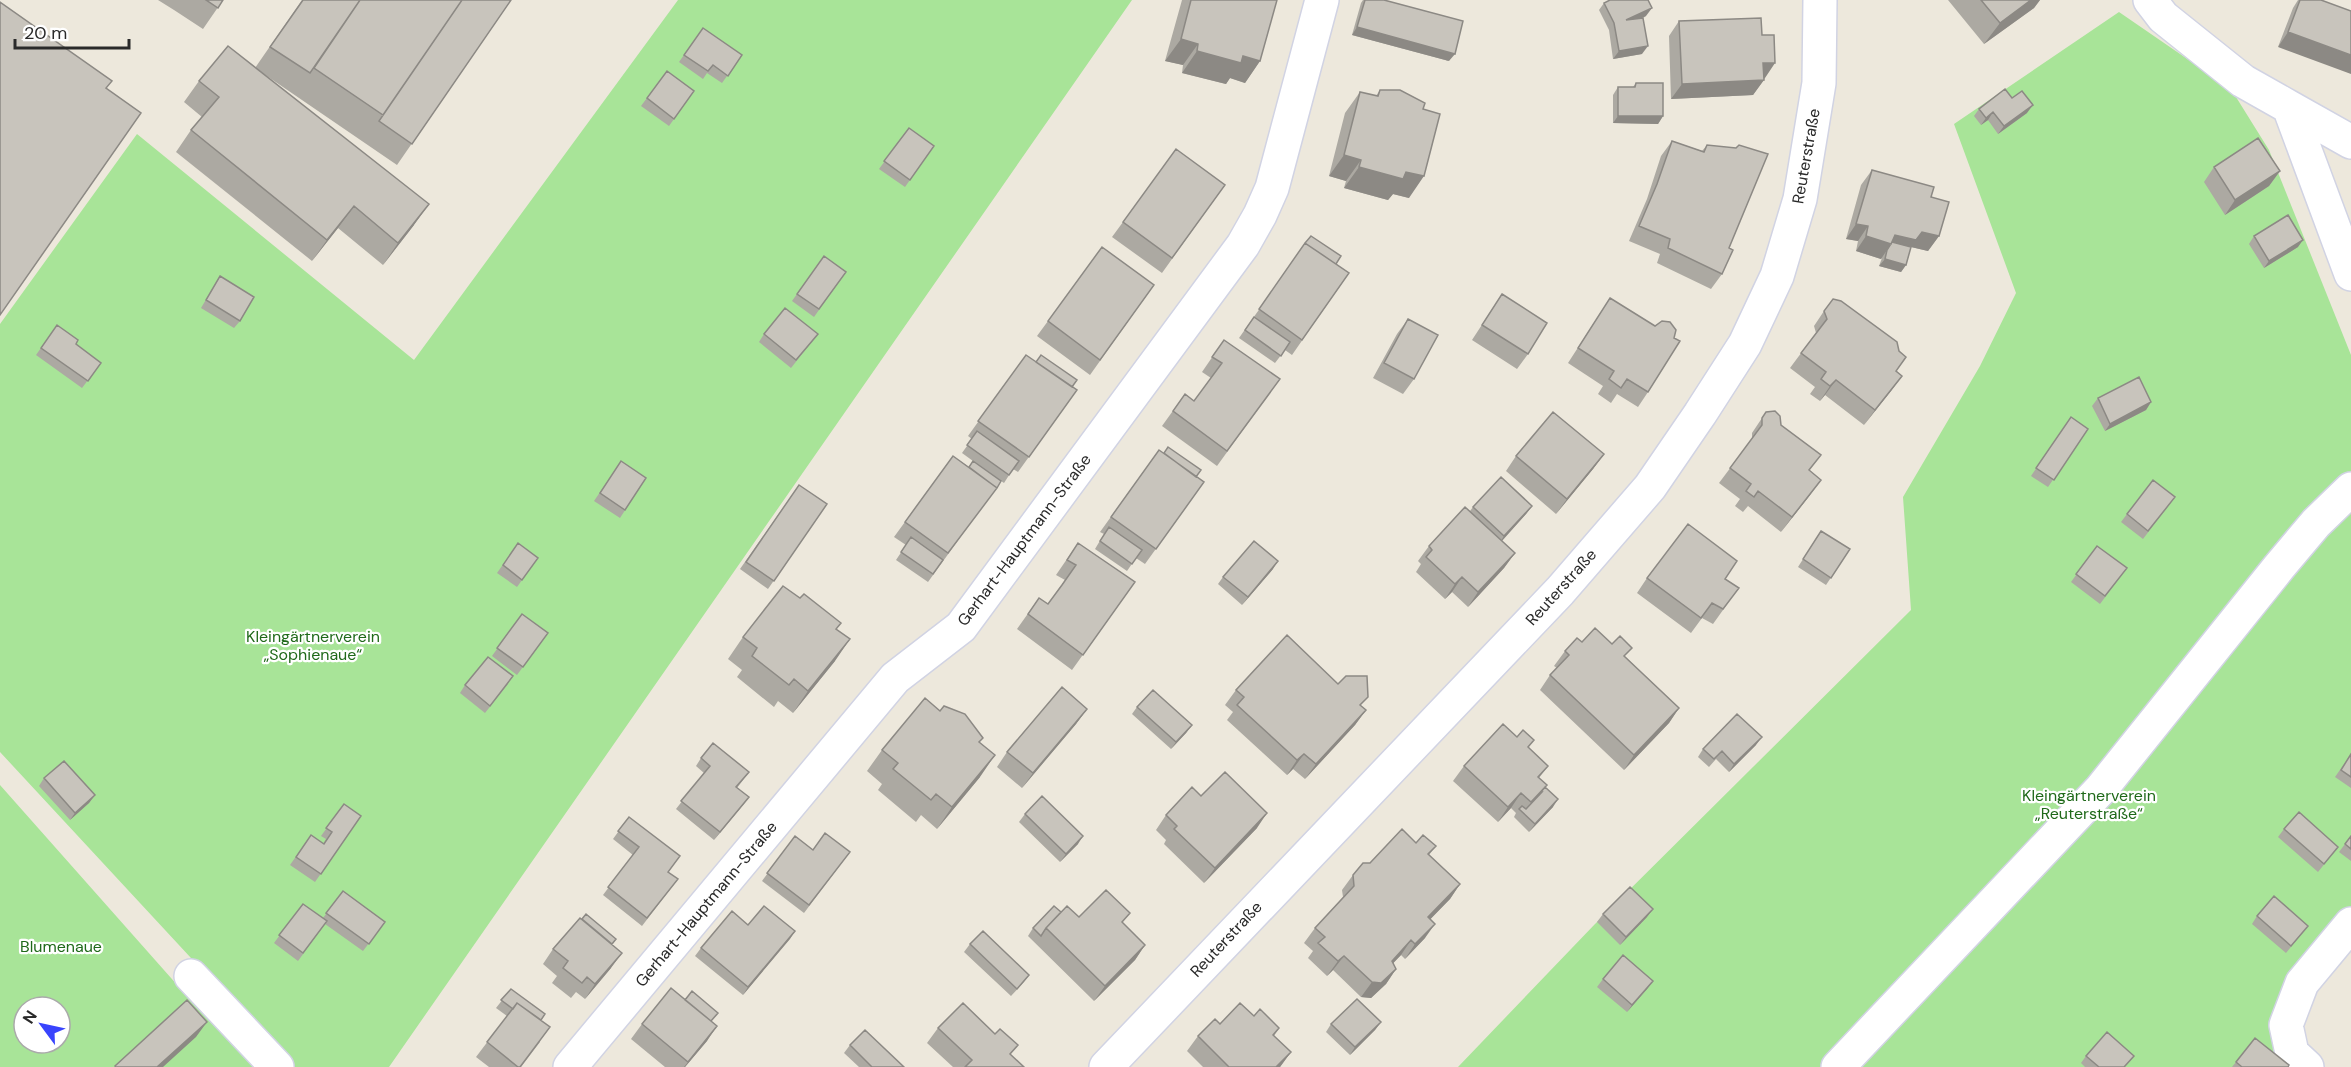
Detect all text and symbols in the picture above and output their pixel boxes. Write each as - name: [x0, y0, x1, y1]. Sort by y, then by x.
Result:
- scale bar: [15, 12, 129, 50]
- text: 20 m: [24, 21, 67, 45]
- street label: Reuterstraße: [1787, 107, 1825, 205]
- street label: Gerhart-Hauptmann-Straße: [952, 450, 1096, 630]
- street label: Reuterstraße: [1521, 544, 1601, 630]
- park label: Kleingärtnerverein „Sophienaue“: [246, 626, 380, 665]
- park label: Kleingärtnerverein „Reuterstraße“: [2022, 785, 2156, 824]
- street label: Gerhart-Hauptmann-Straße: [630, 817, 782, 991]
- street label: Reuterstraße: [1185, 897, 1267, 981]
- park label: Blumenaue: [20, 936, 102, 957]
- north arrow: [12, 995, 72, 1055]
- text: N: [18, 1006, 42, 1028]

